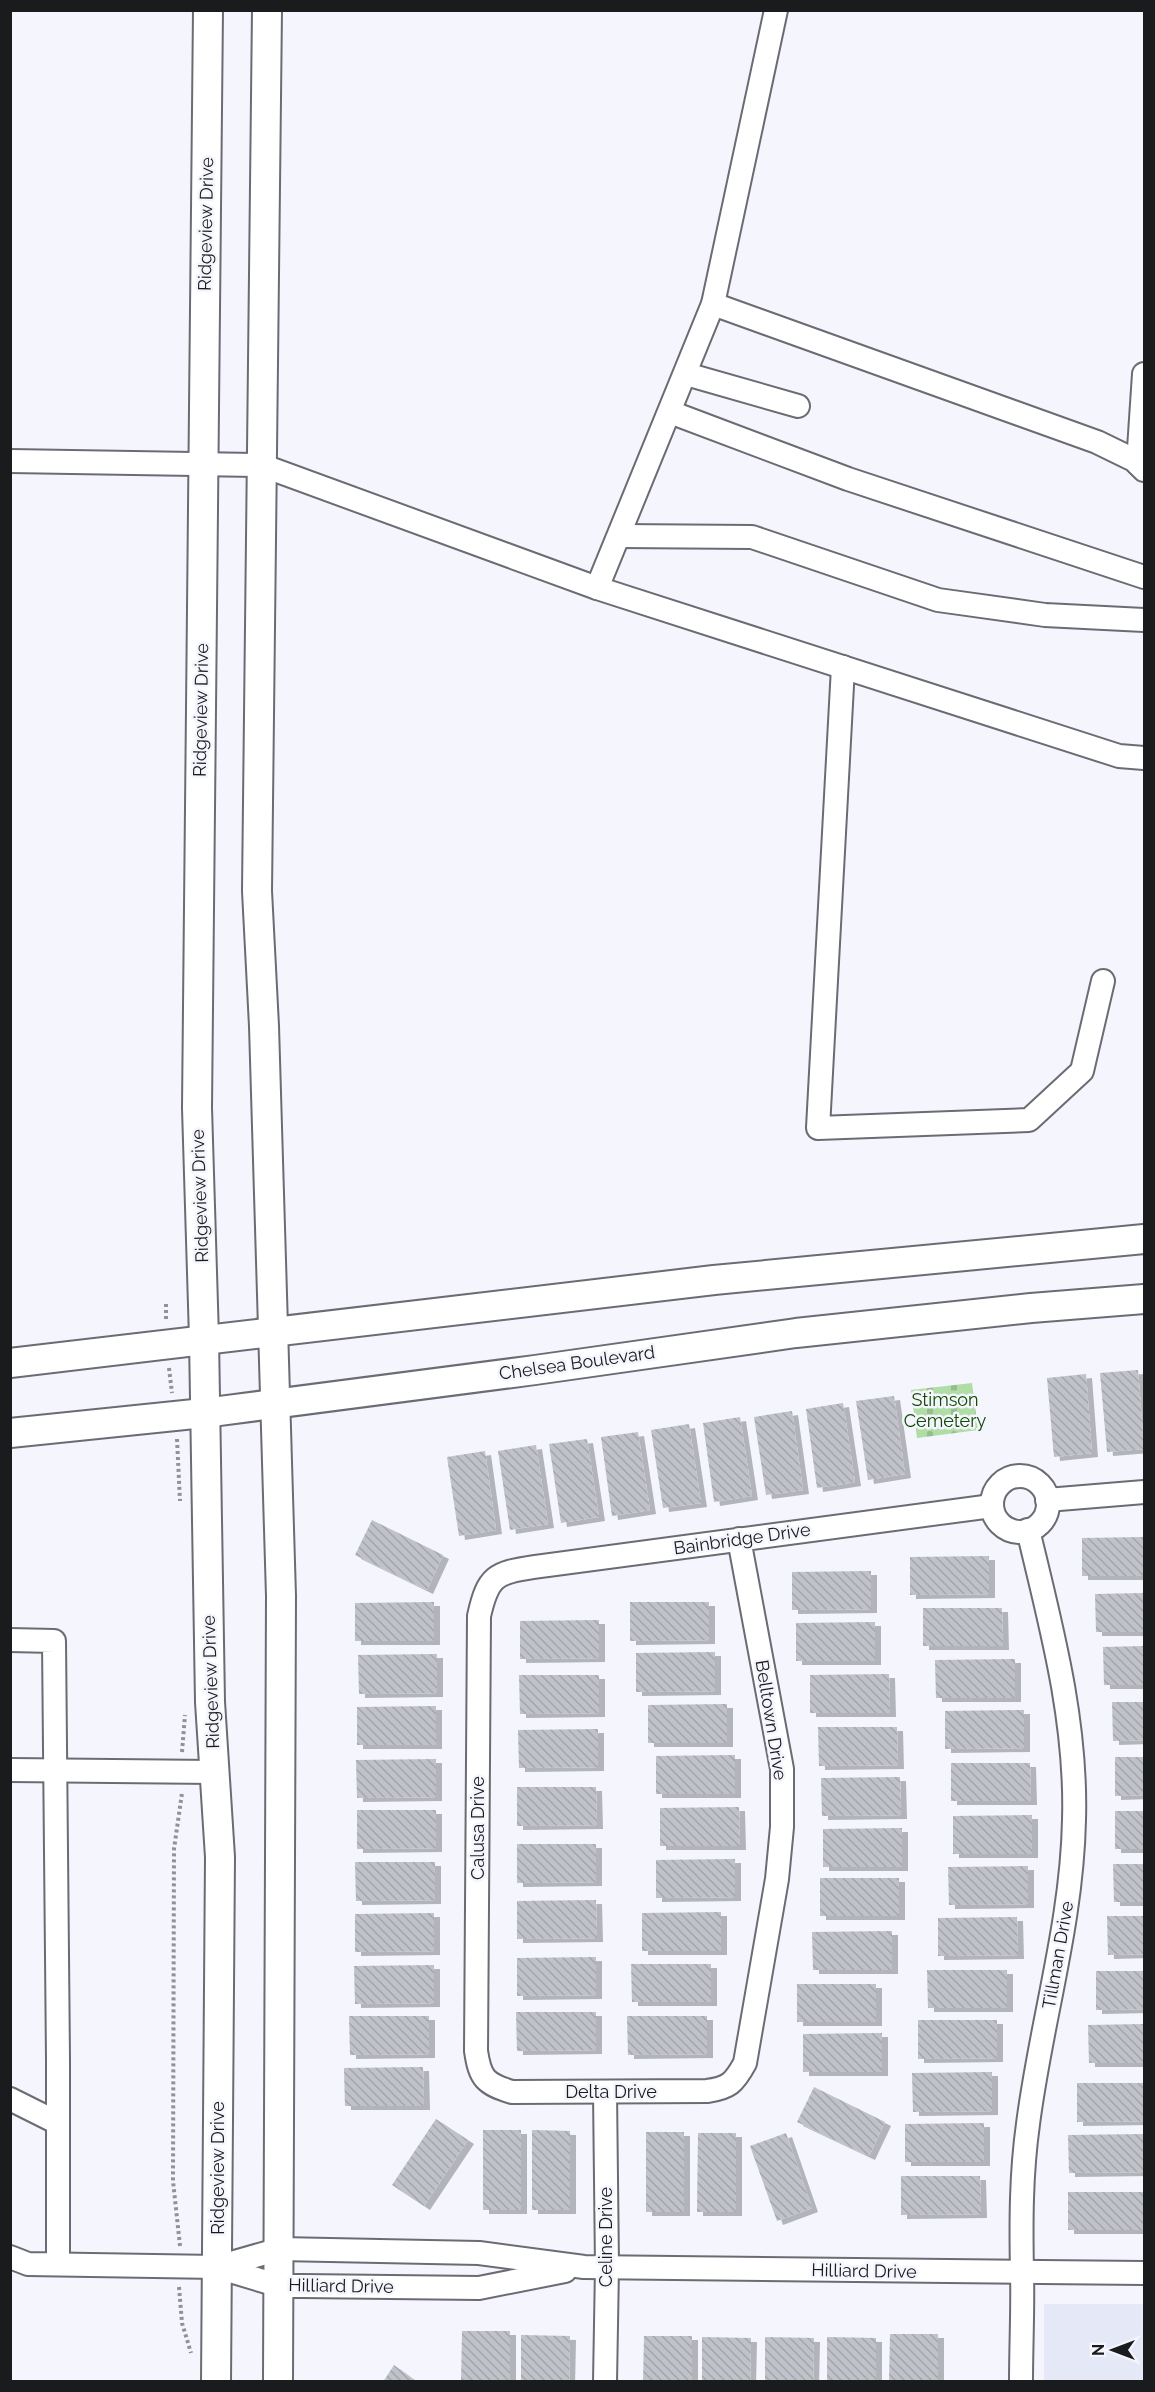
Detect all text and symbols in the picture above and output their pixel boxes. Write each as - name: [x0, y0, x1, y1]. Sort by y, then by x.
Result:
- street label: Ridgeview Drive: [194, 157, 217, 291]
- street label: Ridgeview Drive: [189, 643, 212, 777]
- street label: Ridgeview Drive: [187, 1128, 212, 1263]
- street label: Chelsea Boulevard: [498, 1341, 656, 1384]
- park label: Stimson Cemetery: [904, 1389, 986, 1431]
- street label: Bainbridge Drive: [672, 1518, 812, 1559]
- street label: Ridgeview Drive: [198, 1614, 223, 1749]
- street label: Belltown Drive: [752, 1658, 791, 1782]
- street label: Calusa Drive: [467, 1776, 488, 1880]
- street label: Tillman Drive: [1038, 1899, 1077, 2010]
- street label: Delta Drive: [565, 2081, 657, 2102]
- street label: Ridgeview Drive: [207, 2101, 228, 2235]
- street label: Celine Drive: [595, 2186, 616, 2287]
- street label: Hilliard Drive: [811, 2259, 917, 2282]
- street label: Hilliard Drive: [288, 2274, 394, 2297]
- north arrow: [1083, 2320, 1143, 2380]
- text: N: [1089, 2344, 1108, 2356]

